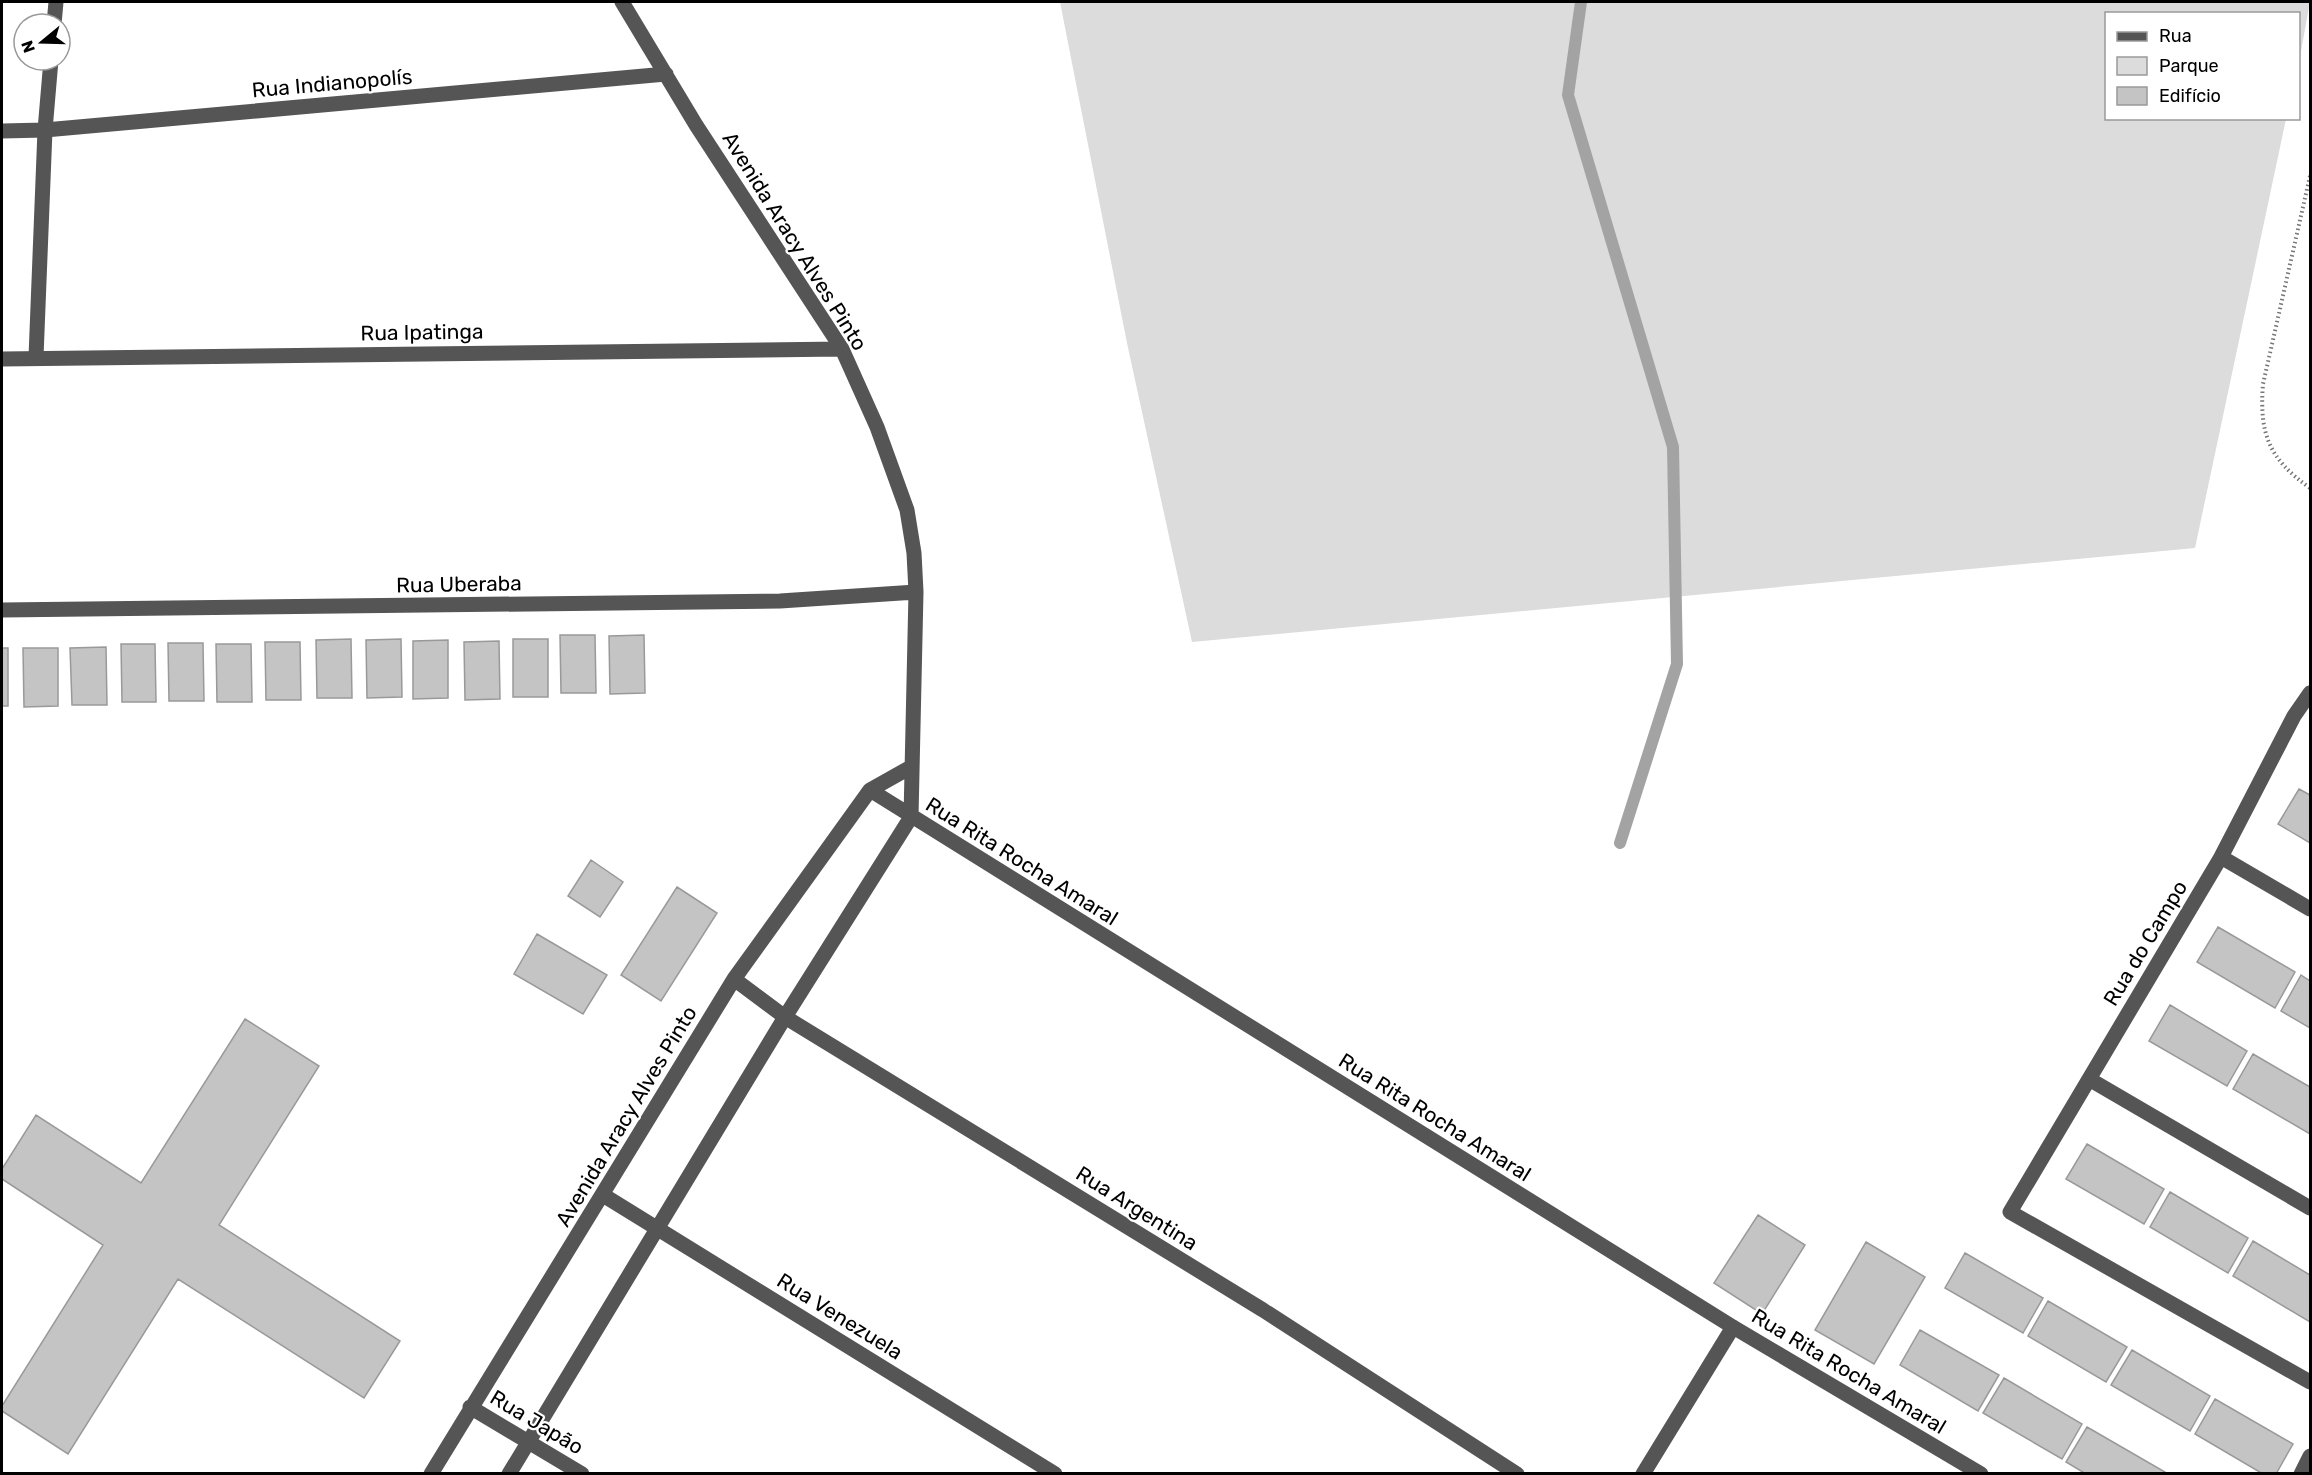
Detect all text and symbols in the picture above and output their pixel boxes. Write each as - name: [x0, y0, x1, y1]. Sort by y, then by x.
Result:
- north arrow: [12, 12, 72, 72]
- legend: [2105, 12, 2300, 120]
- text: Rua: [2159, 25, 2192, 47]
- text: N: [17, 38, 39, 55]
- text: Parque: [2159, 55, 2219, 77]
- street label: Rua Indianopolís: [251, 64, 413, 102]
- text: Edifício: [2159, 85, 2221, 107]
- street label: Avenida Aracy Alves Pinto: [717, 127, 873, 355]
- street label: Rua Ipatinga: [360, 318, 484, 346]
- street label: Rua Uberaba: [396, 570, 522, 598]
- street label: Rua Rita Rocha Amaral: [921, 792, 1123, 930]
- street label: Rua do Campo: [2098, 876, 2192, 1010]
- street label: Avenida Aracy Alves Pinto: [550, 1001, 702, 1231]
- street label: Rua Rita Rocha Amaral: [1334, 1048, 1536, 1186]
- street label: Rua Argentina: [1071, 1161, 1203, 1255]
- street label: Rua Venezuela: [773, 1267, 907, 1365]
- street label: Rua Rita Rocha Amaral: [1747, 1303, 1951, 1439]
- street label: Rua Japão: [486, 1384, 588, 1460]

